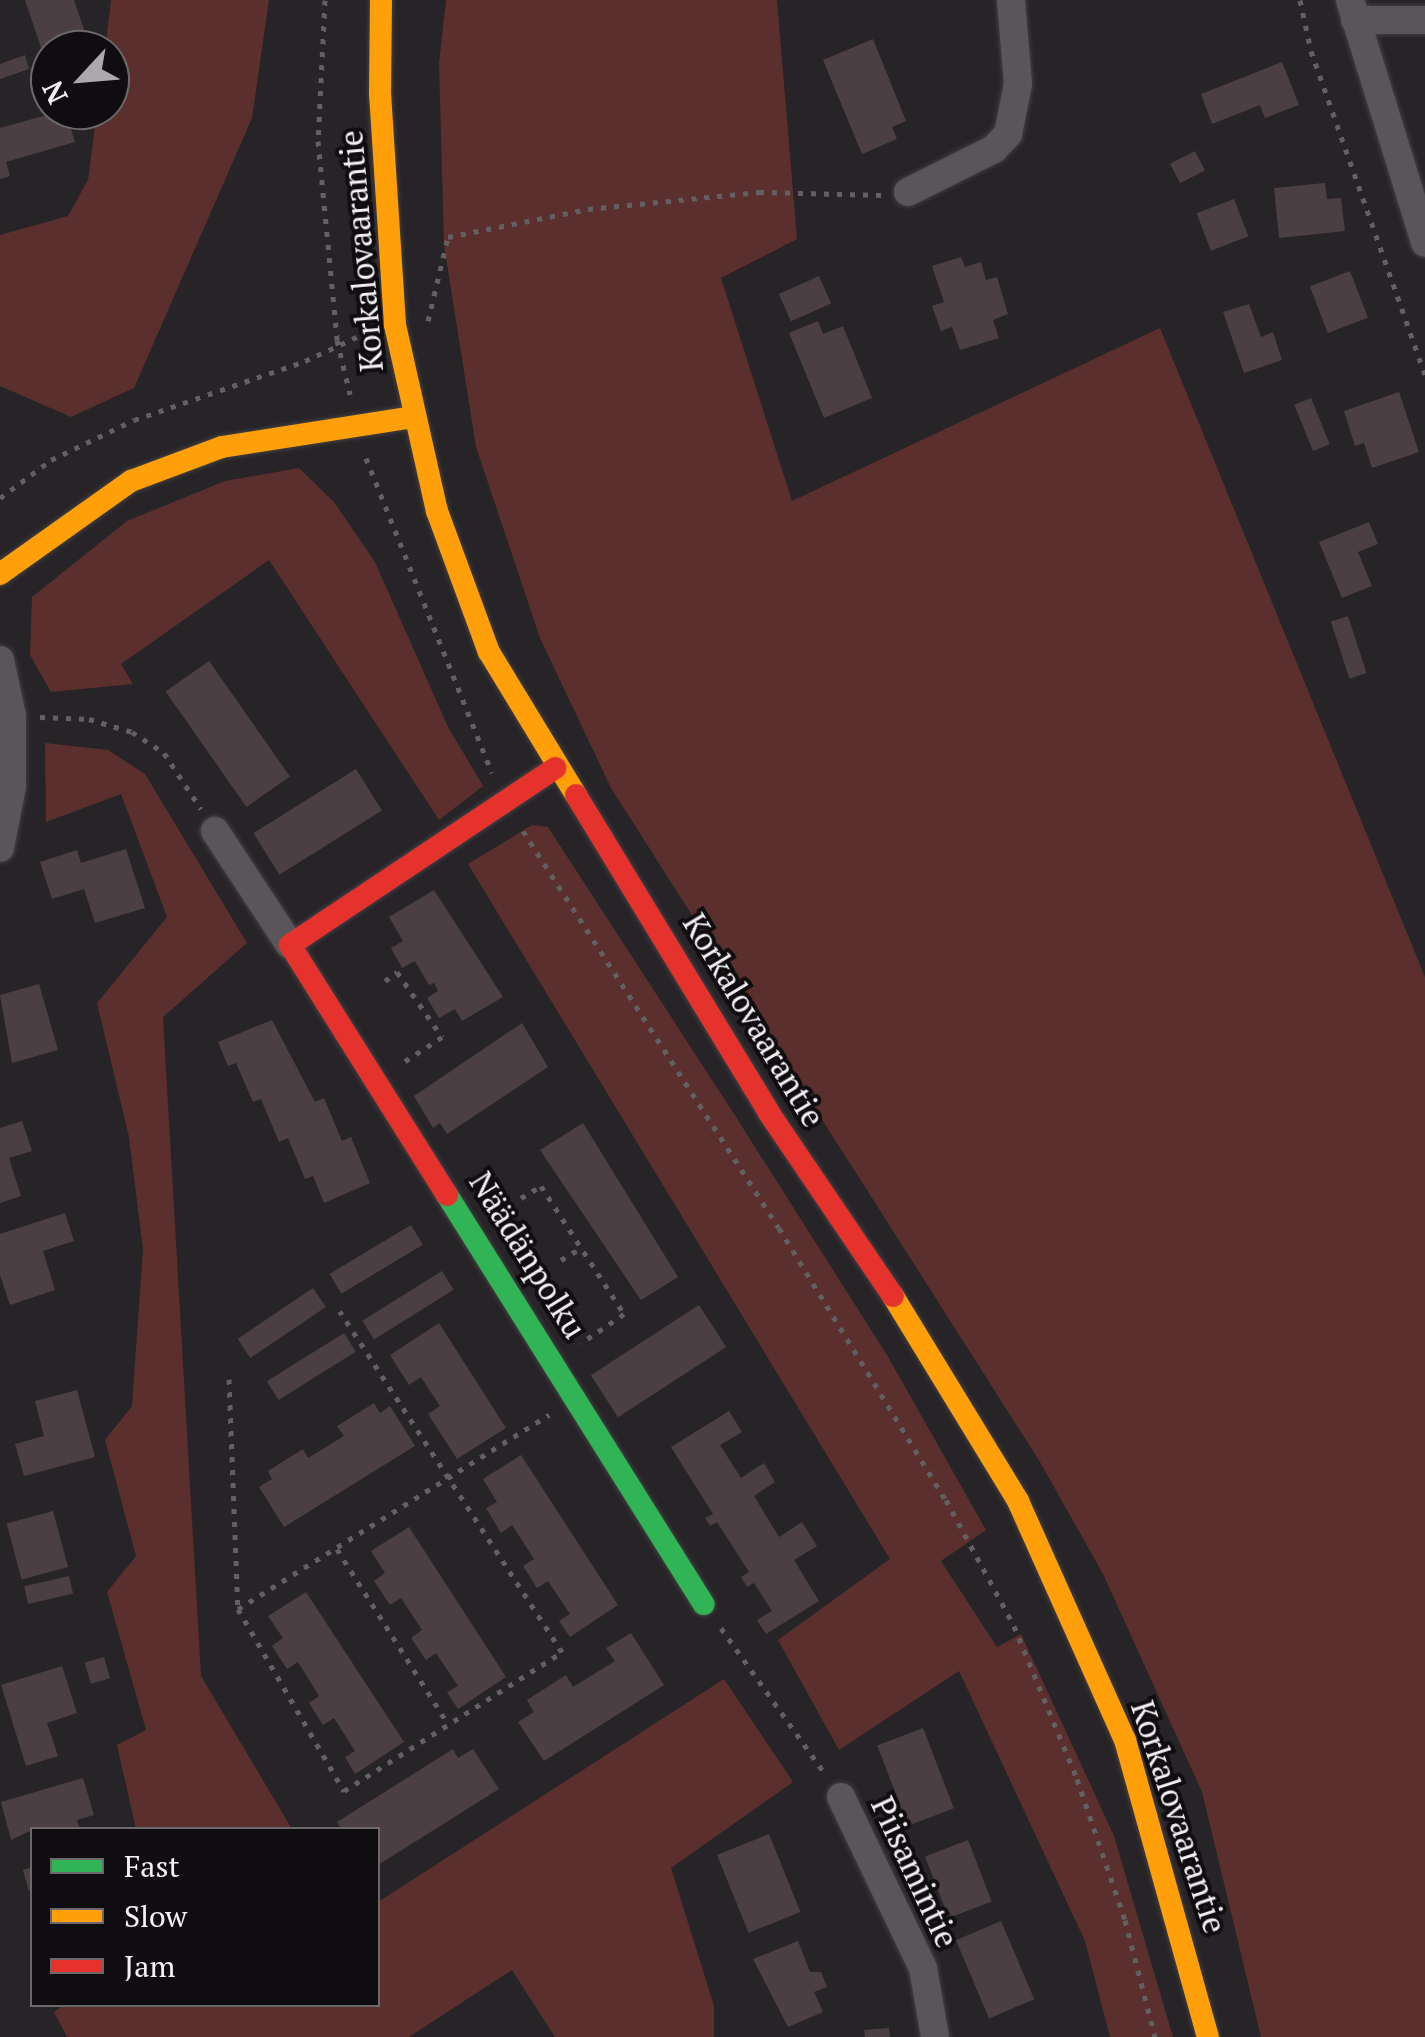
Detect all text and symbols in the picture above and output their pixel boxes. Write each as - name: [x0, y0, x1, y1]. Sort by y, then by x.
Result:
- north arrow: [30, 30, 130, 130]
- text: N: [33, 75, 76, 110]
- street label: Korkalovaarantie: [331, 129, 391, 373]
- street label: Korkalovaarantie: [675, 906, 833, 1134]
- street label: Näädänpolku: [462, 1165, 594, 1345]
- street label: Korkalovaarantie: [1123, 1696, 1235, 1938]
- street label: Piisamintie: [863, 1790, 967, 1954]
- legend: [30, 1827, 380, 2007]
- text: Fast: [124, 1846, 180, 1886]
- text: Slow: [124, 1896, 187, 1936]
- text: Jam: [124, 1946, 175, 1986]

